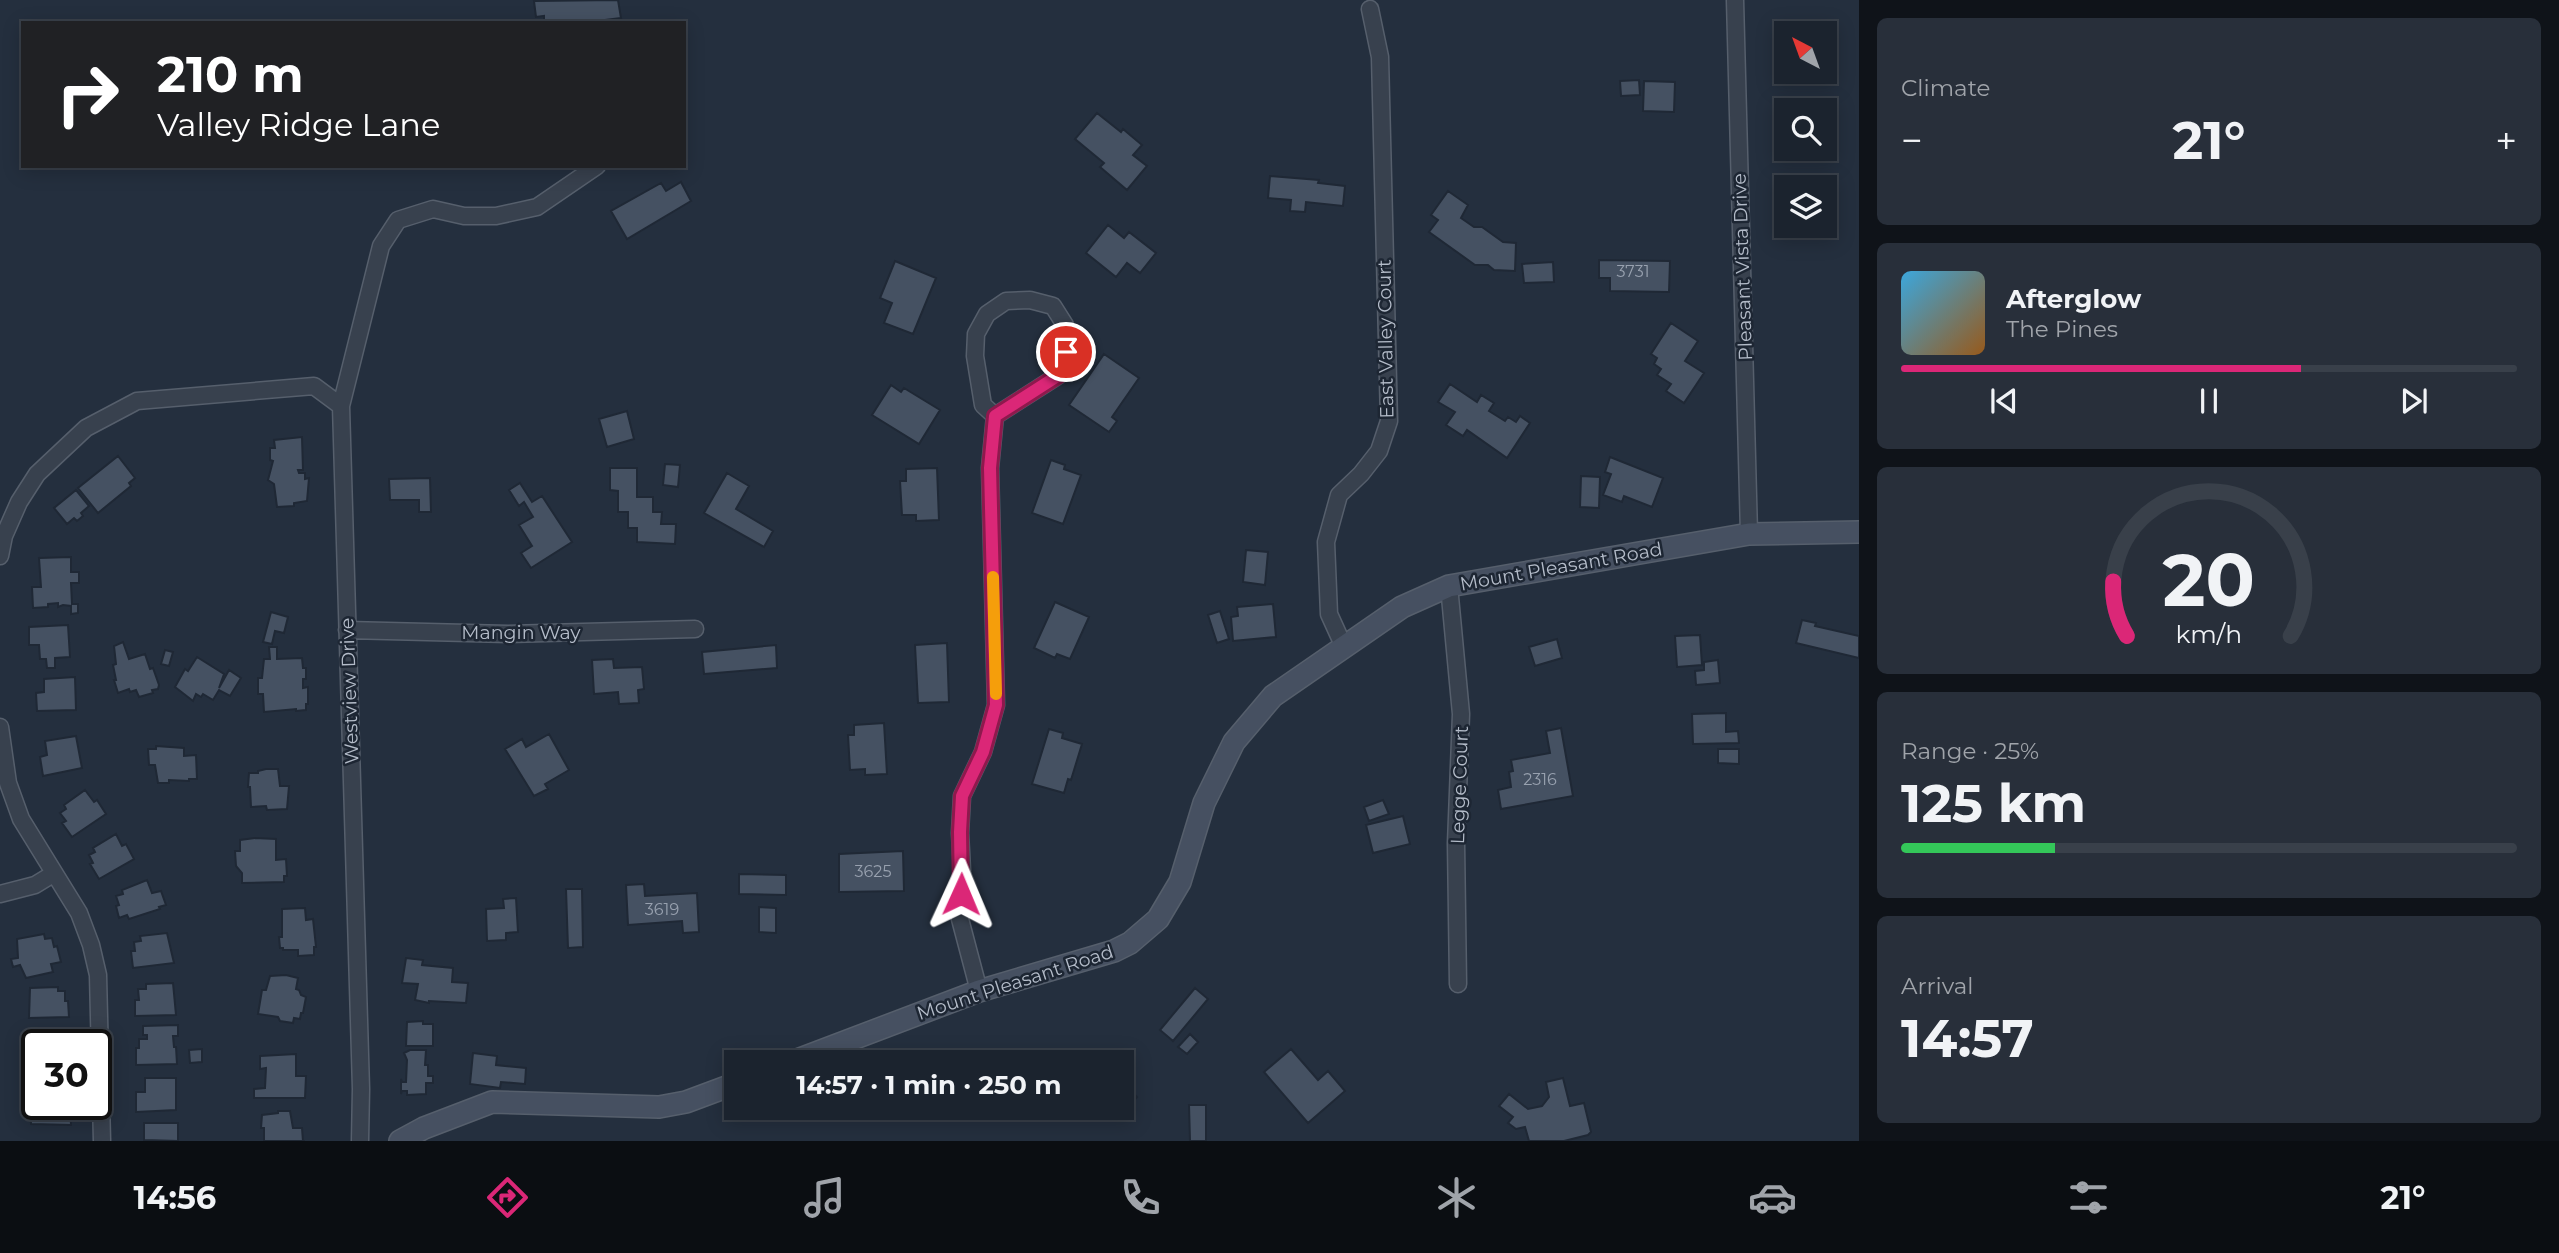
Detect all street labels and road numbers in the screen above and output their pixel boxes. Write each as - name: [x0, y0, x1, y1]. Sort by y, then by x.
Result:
- street label: Pleasant Vista Drive: [1728, 173, 1757, 361]
- street label: East Valley Court: [1373, 259, 1398, 419]
- street label: Mount Pleasant Road: [1458, 537, 1664, 596]
- street label: Westview Drive: [335, 617, 364, 765]
- street label: Mangin Way: [461, 621, 581, 644]
- street label: Legge Court: [1446, 725, 1473, 845]
- street label: Mount Pleasant Road: [914, 940, 1116, 1025]

